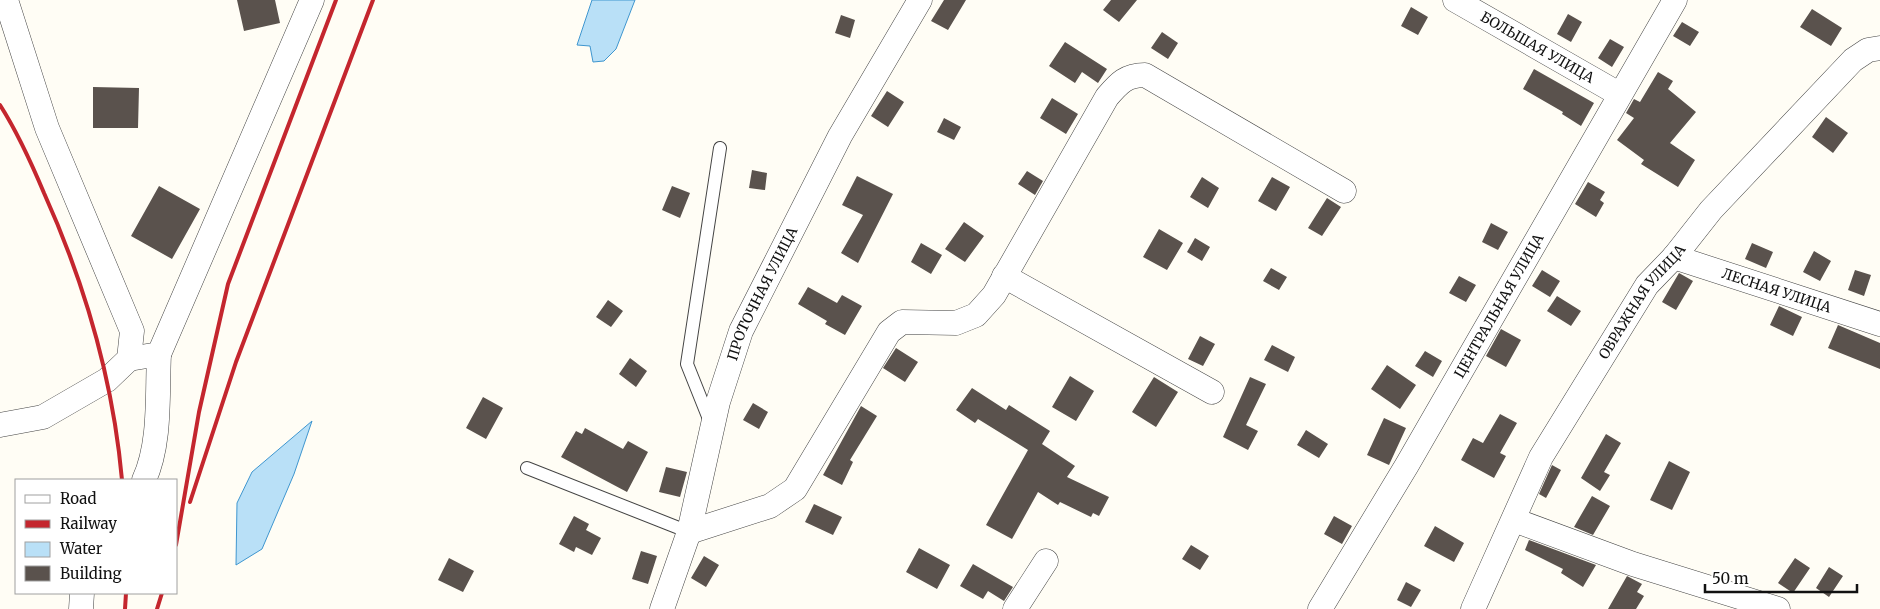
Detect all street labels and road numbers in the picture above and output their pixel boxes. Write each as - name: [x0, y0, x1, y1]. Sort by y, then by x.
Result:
- street label: БОЛЬШАЯ УЛИЦА: [1477, 8, 1598, 87]
- street label: ПРОТОЧНАЯ УЛИЦА: [723, 224, 801, 363]
- street label: ЦЕНТРАЛЬНАЯ УЛИЦА: [1450, 230, 1548, 381]
- street label: ОВРАЖНАЯ УЛИЦА: [1595, 241, 1689, 362]
- street label: ЛЕСНАЯ УЛИЦА: [1720, 264, 1834, 317]

